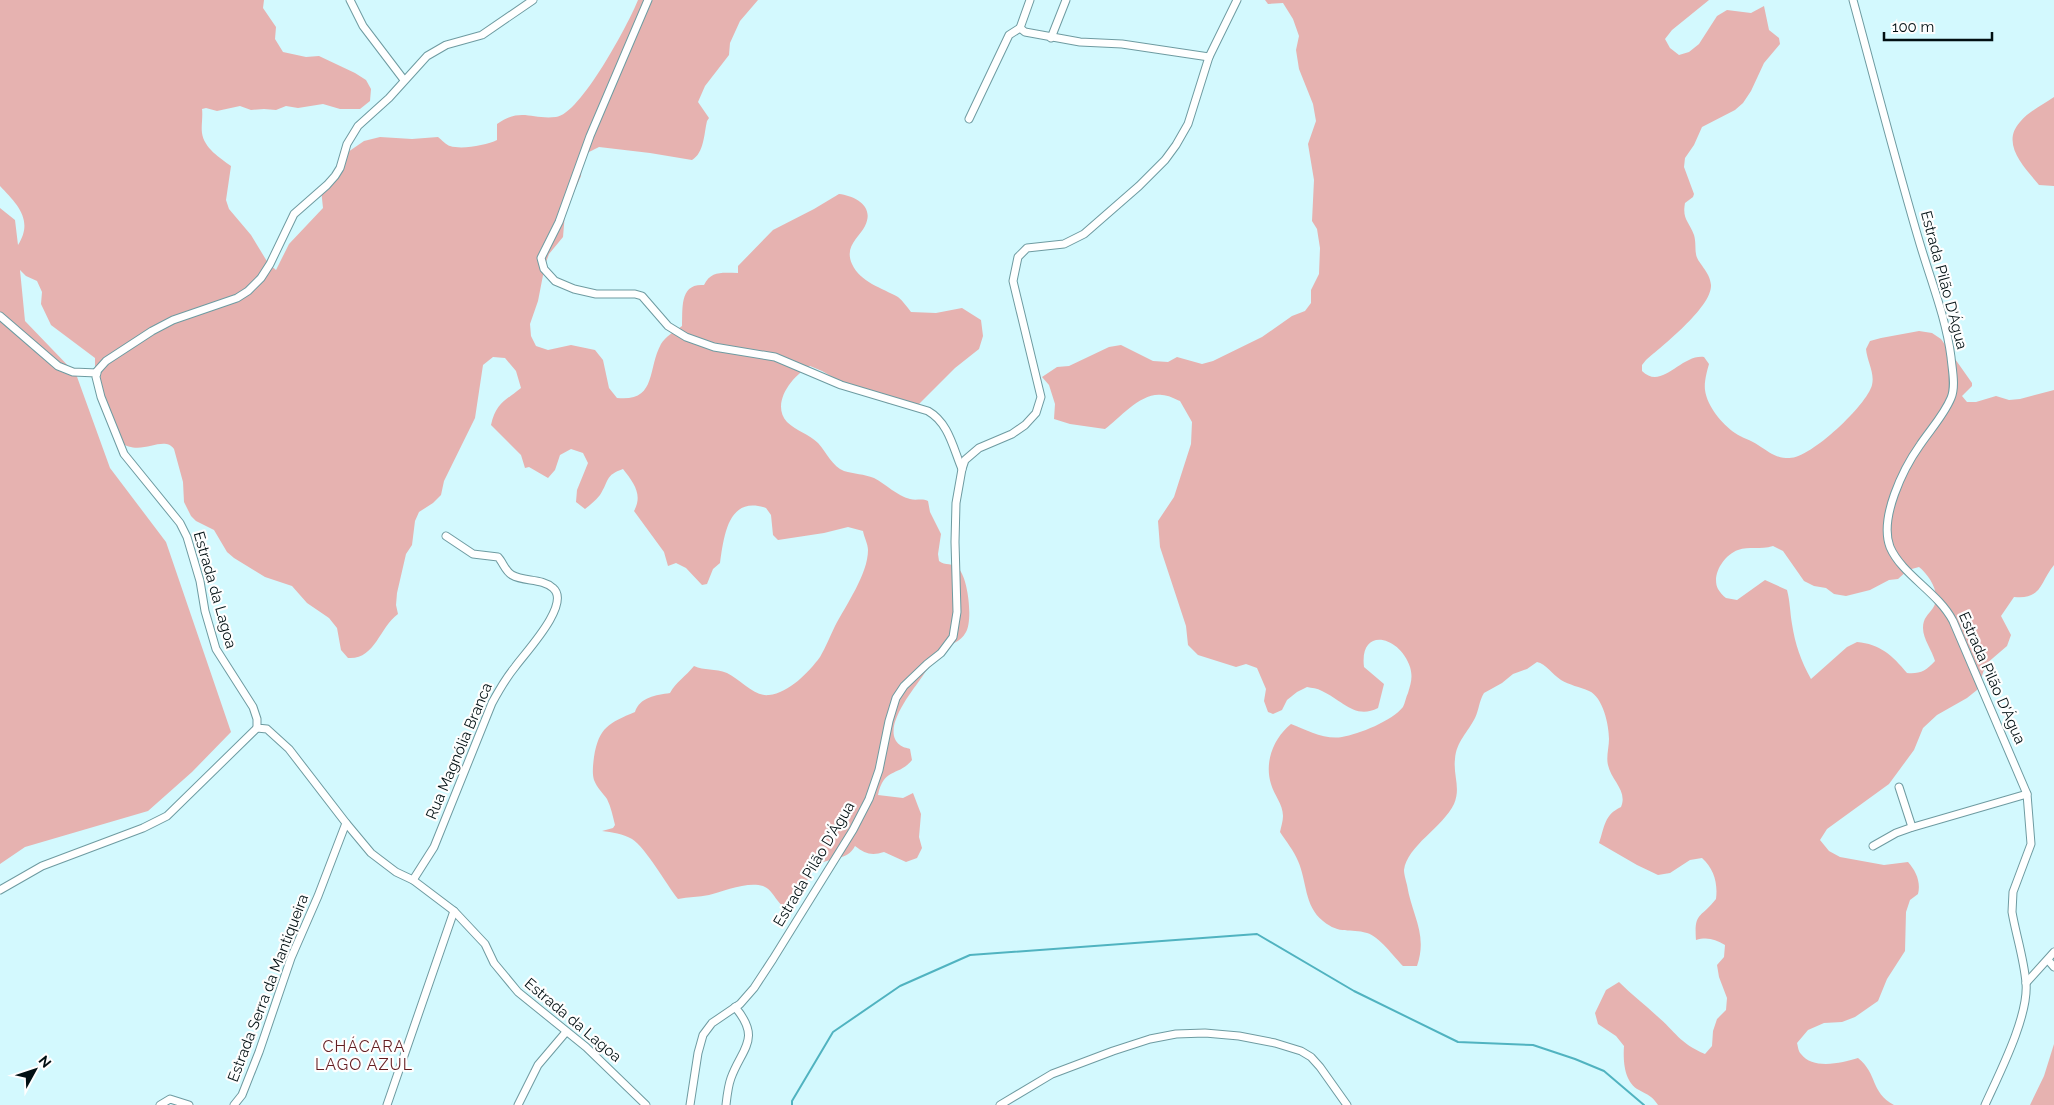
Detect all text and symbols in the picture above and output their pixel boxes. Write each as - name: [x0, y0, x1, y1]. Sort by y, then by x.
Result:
- scale bar: [1884, 10, 1992, 42]
- text: 100 m: [1892, 18, 1934, 36]
- street label: Estrada Pilão D'Água: [1917, 209, 1971, 351]
- street label: Estrada da Lagoa: [190, 529, 240, 651]
- street label: Estrada Pilão D'Água: [1955, 609, 2029, 747]
- street label: Rua Magnólia Branca: [422, 680, 496, 822]
- street label: Estrada Pilão D'Água: [770, 798, 858, 930]
- street label: Estrada Serra da Mantiqueira: [224, 892, 312, 1084]
- street label: Estrada da Lagoa: [521, 974, 625, 1066]
- district label: CHÁCARA LAGO AZUL: [315, 1036, 413, 1074]
- north arrow: [10, 1045, 60, 1095]
- text: N: [35, 1052, 55, 1071]

